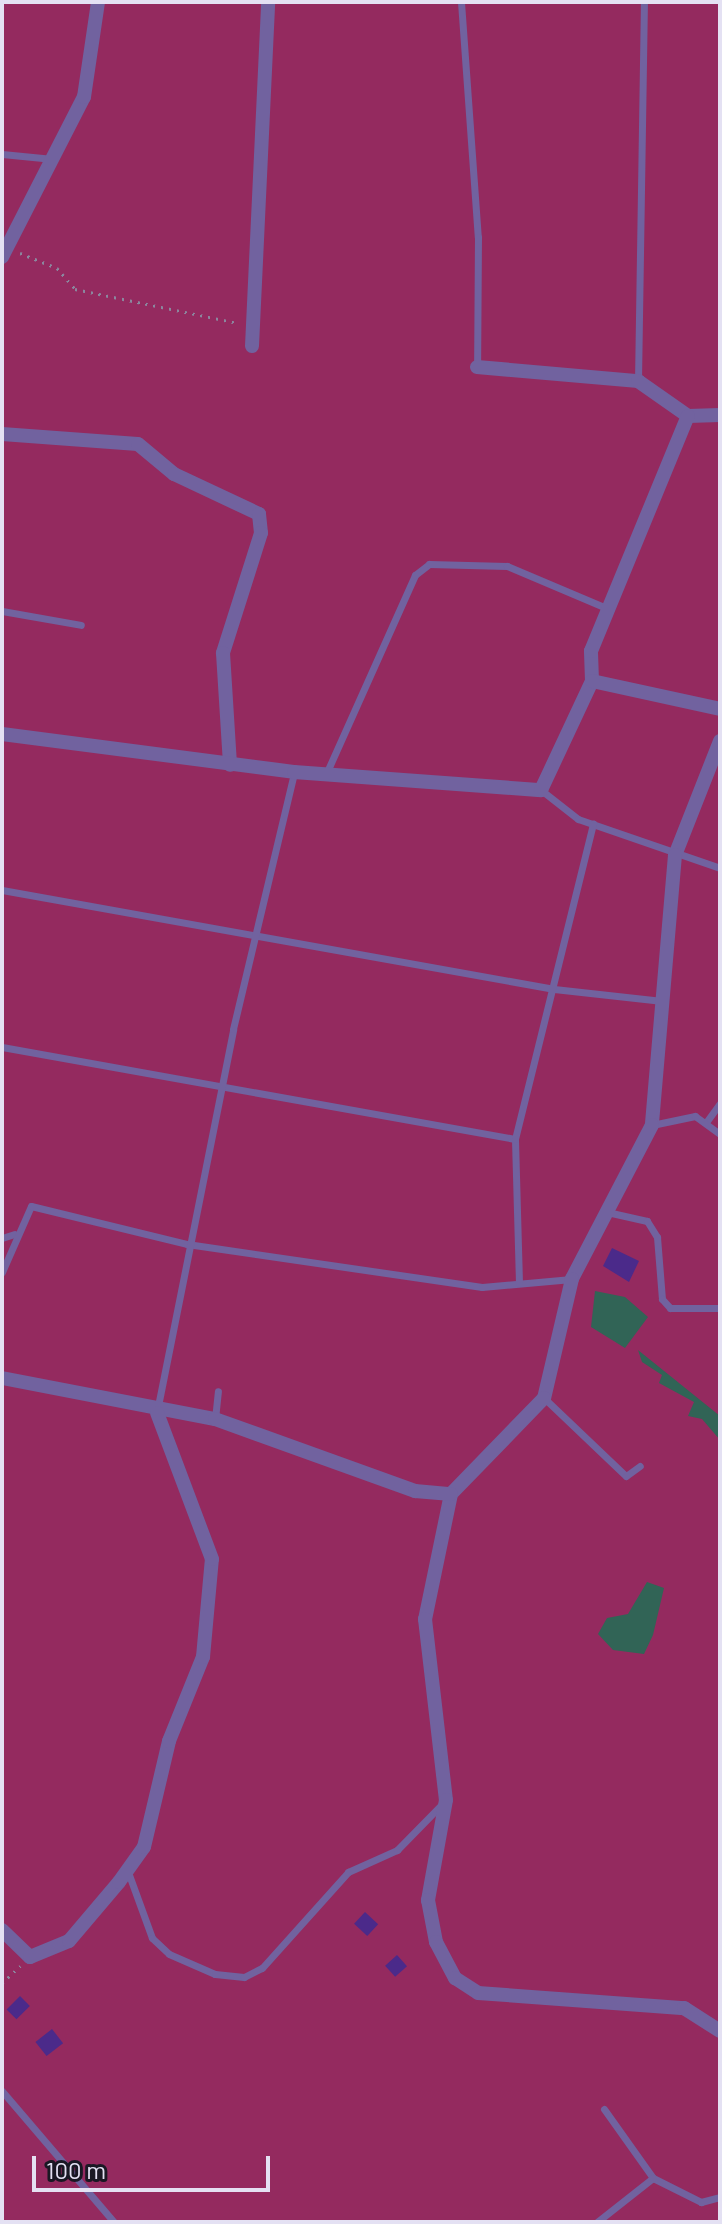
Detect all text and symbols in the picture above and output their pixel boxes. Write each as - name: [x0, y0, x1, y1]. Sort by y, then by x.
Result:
- scale bar: [36, 2140, 274, 2190]
- text: 100 m: [46, 2155, 106, 2184]

